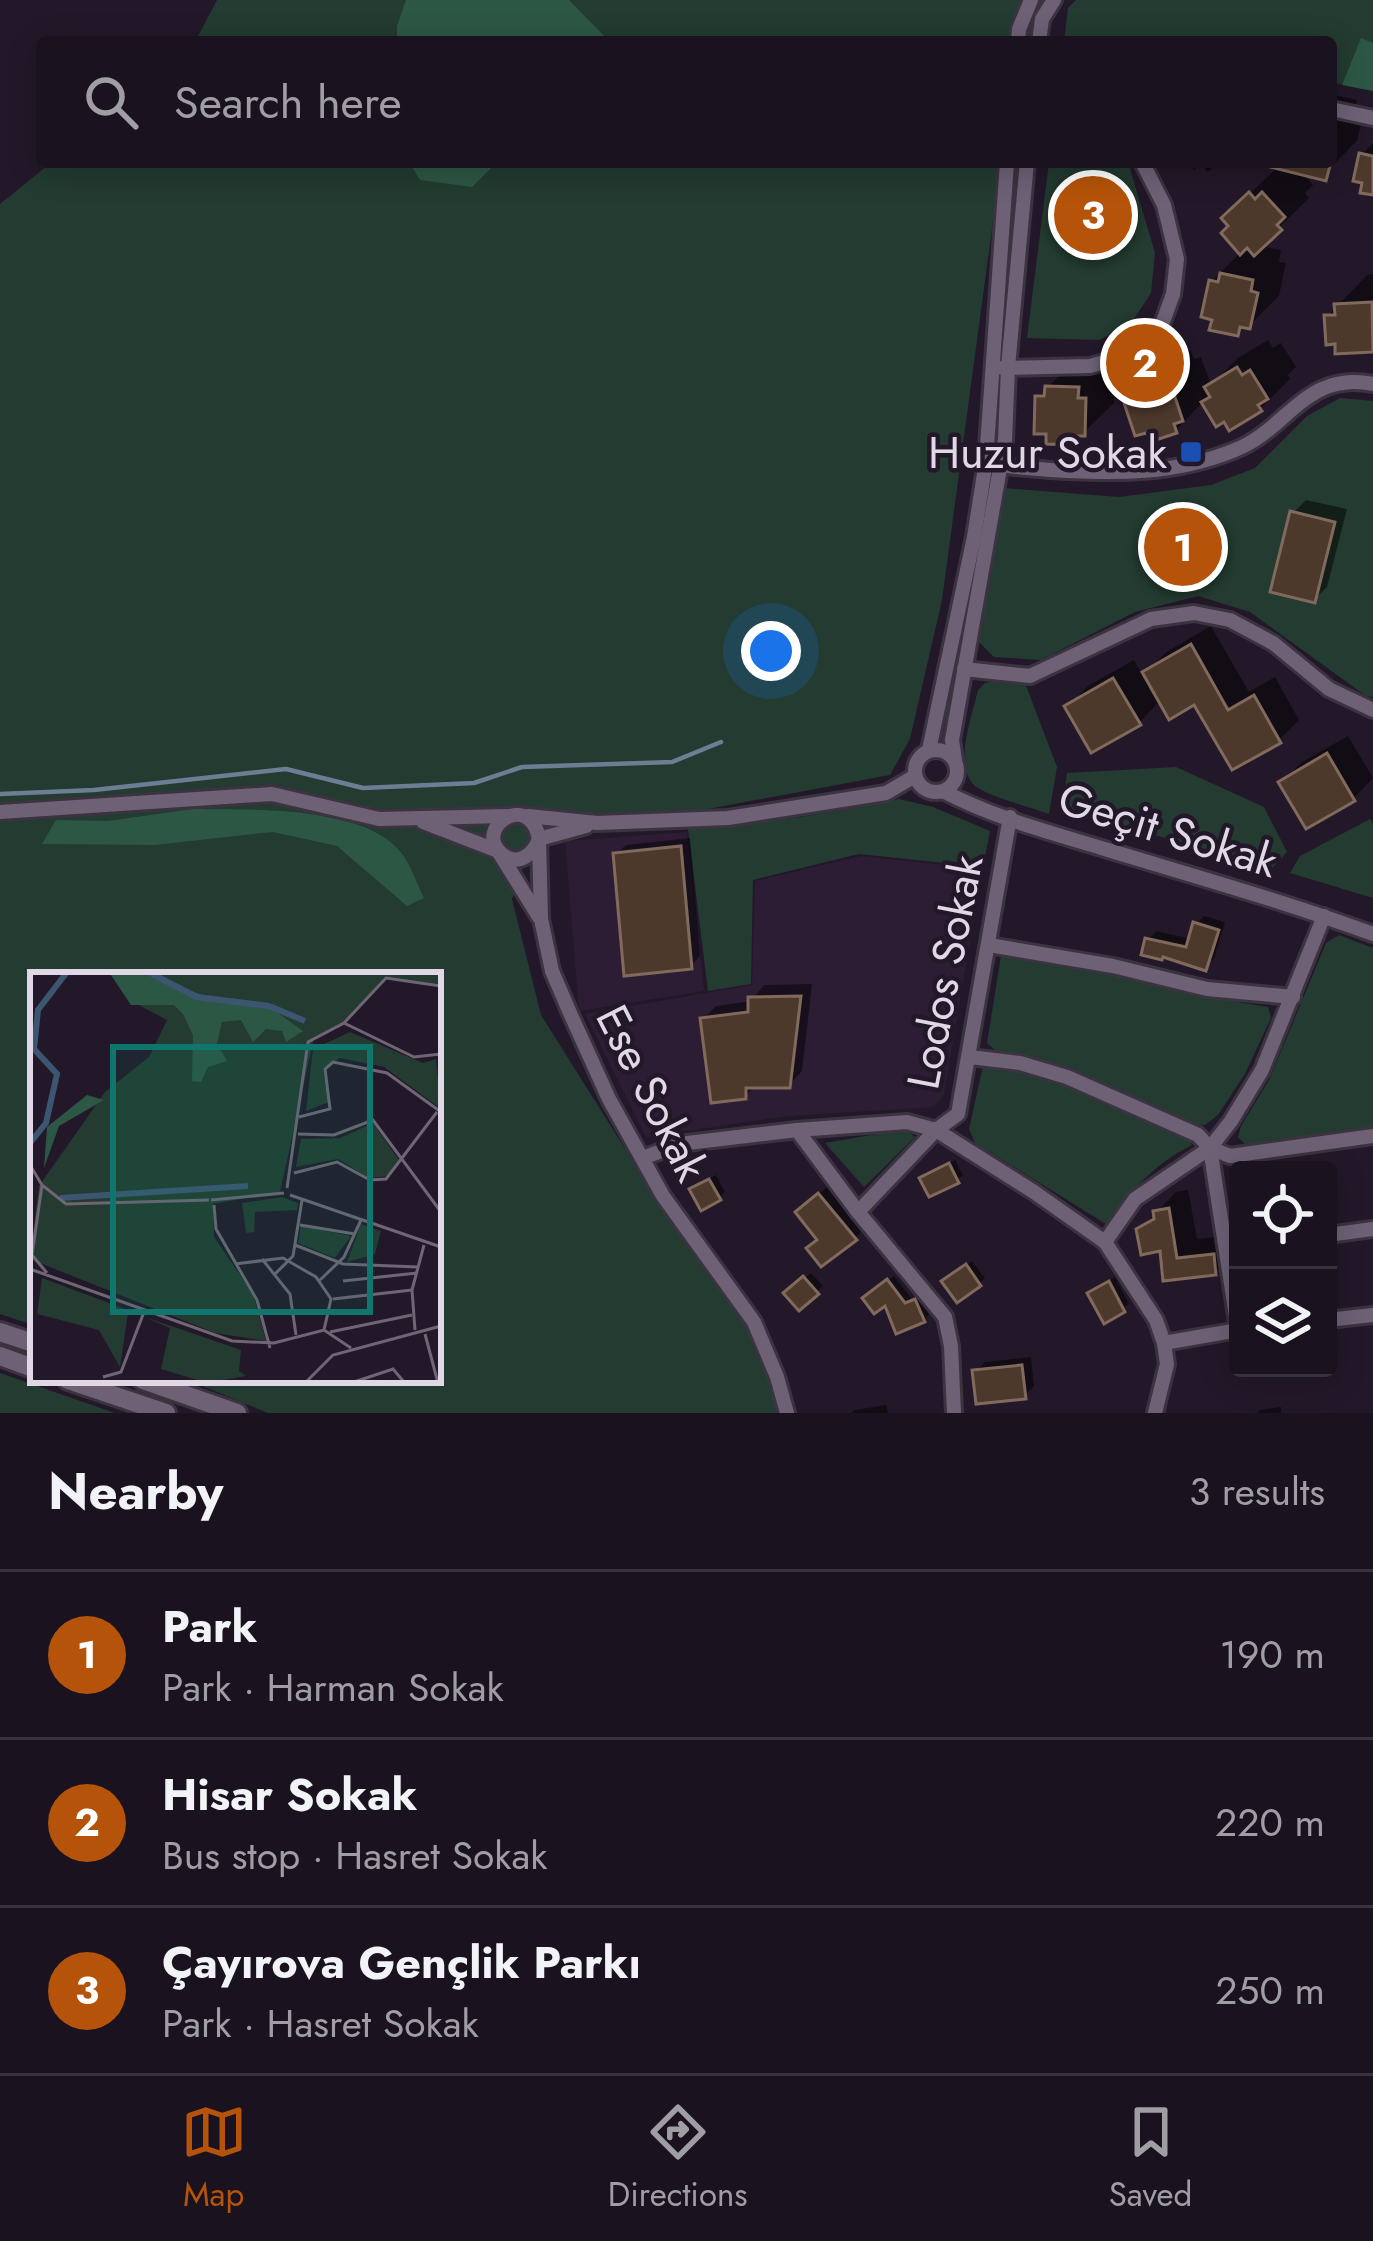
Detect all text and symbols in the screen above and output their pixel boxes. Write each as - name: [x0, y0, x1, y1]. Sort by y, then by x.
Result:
- search box: [36, 36, 1337, 168]
- icon: search: [78, 69, 144, 135]
- text: Search here: [174, 70, 402, 135]
- pin: 3: [1054, 170, 1132, 260]
- pin: 2: [1106, 318, 1184, 408]
- place label: Huzur Sokak: [928, 420, 1167, 485]
- marker: Huzur Sokak: [1178, 439, 1204, 465]
- pin: 1: [1144, 502, 1222, 592]
- your location: [741, 621, 801, 681]
- street label: Geçit Sokak: [1050, 766, 1286, 894]
- street label: Lodos Sokak: [890, 849, 1000, 1095]
- inset map: [30, 972, 441, 1383]
- street label: Ese Sokak: [580, 994, 724, 1193]
- map controls: [1229, 1161, 1337, 1377]
- button: locate: [1229, 1161, 1337, 1269]
- button: layers: [1229, 1269, 1337, 1377]
- text: Nearby: [48, 1454, 223, 1528]
- text: 3 results: [1189, 1463, 1325, 1520]
- text: Park: [162, 1594, 257, 1659]
- text: 1: [77, 1626, 97, 1683]
- text: 190 m: [1219, 1626, 1325, 1683]
- text: Park · Harman Sokak: [162, 1659, 504, 1716]
- text: Hisar Sokak: [162, 1762, 417, 1827]
- text: 2: [74, 1794, 100, 1851]
- text: 220 m: [1215, 1794, 1325, 1851]
- text: Bus stop · Hasret Sokak: [162, 1827, 547, 1884]
- text: Çayırova Gençlik Parkı: [162, 1930, 641, 1995]
- text: 3: [75, 1962, 99, 2019]
- text: 250 m: [1215, 1962, 1325, 2019]
- text: Park · Hasret Sokak: [162, 1995, 479, 2052]
- tab: Map: [181, 2099, 247, 2218]
- tab: Directions: [608, 2099, 748, 2218]
- tab: Saved: [1109, 2099, 1192, 2218]

